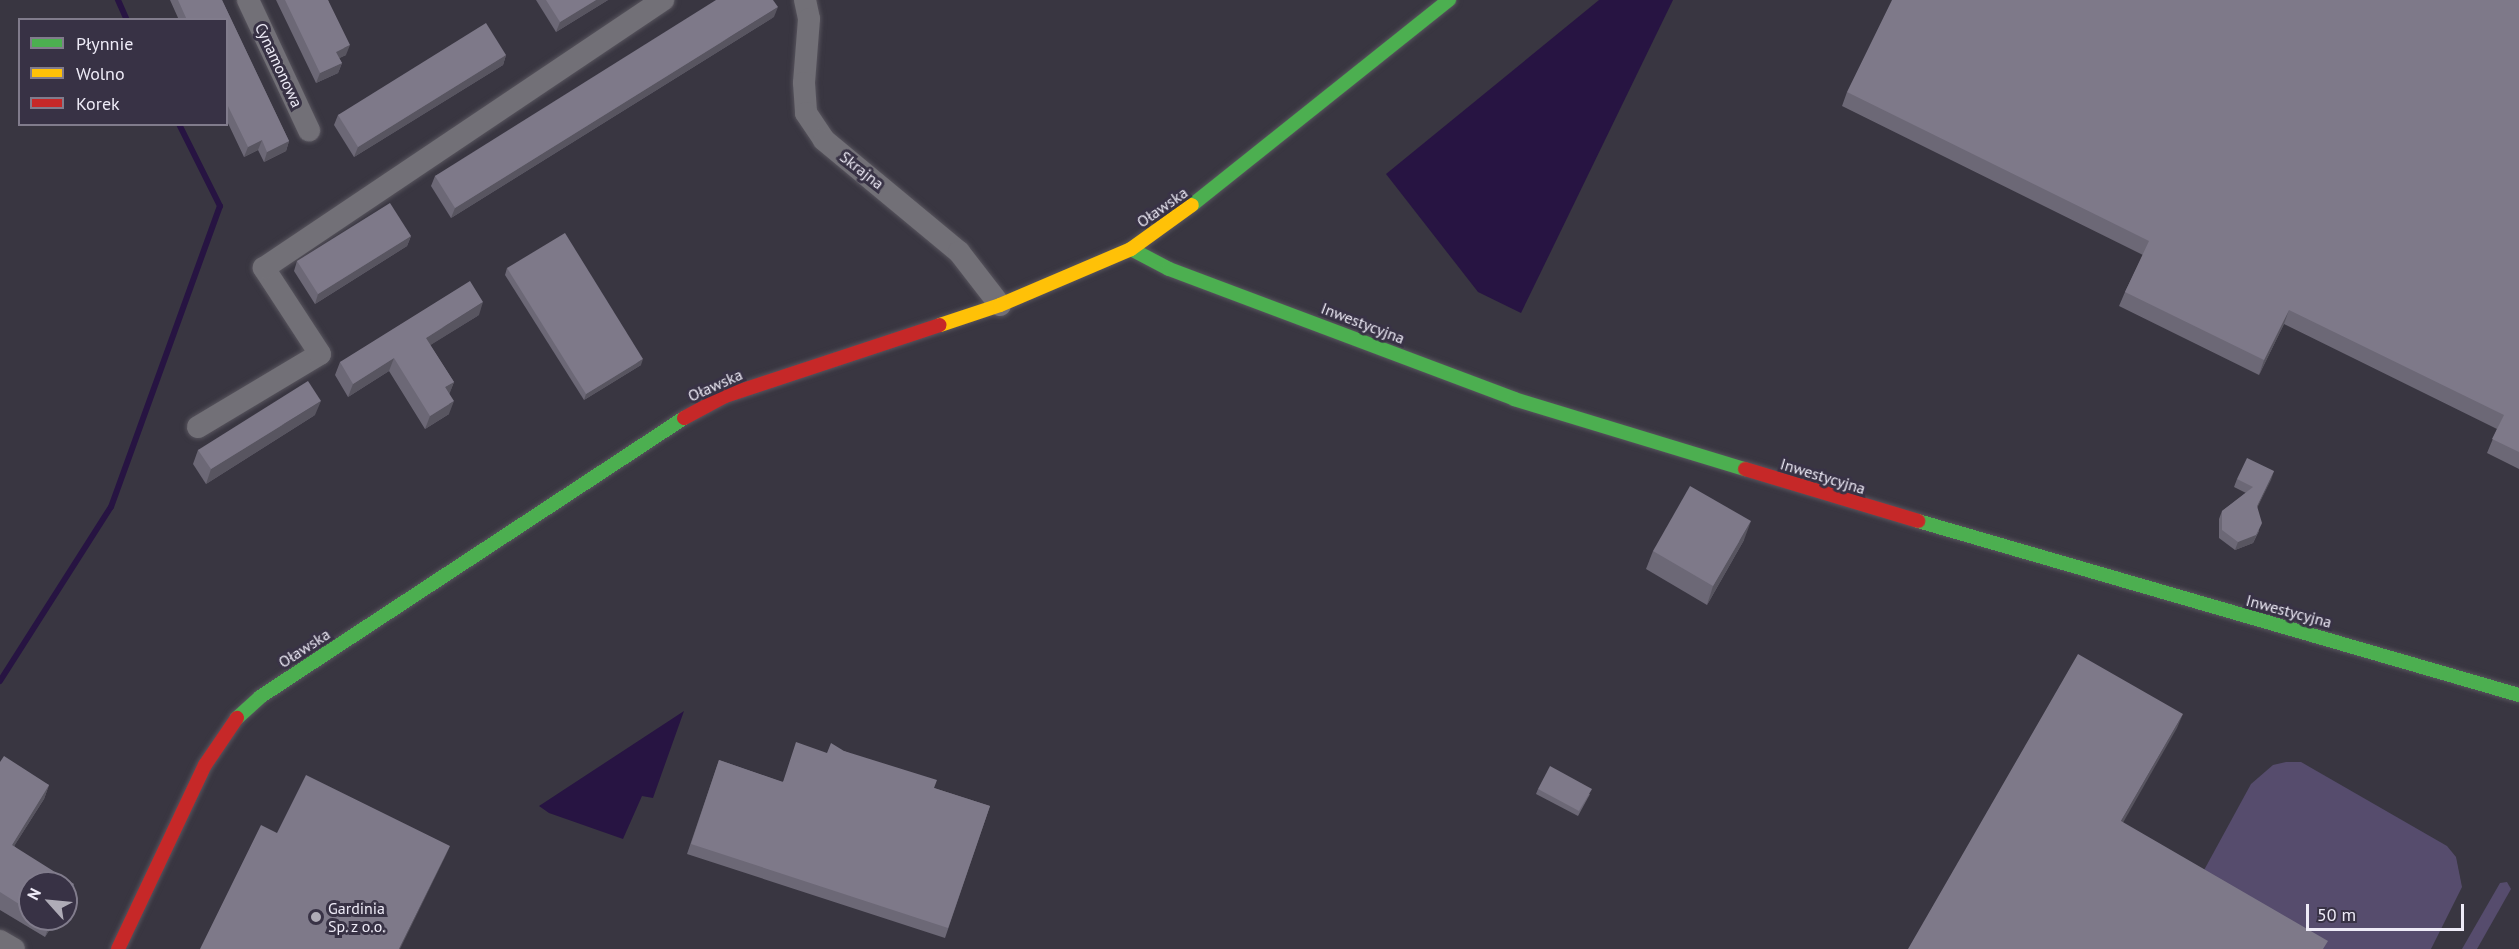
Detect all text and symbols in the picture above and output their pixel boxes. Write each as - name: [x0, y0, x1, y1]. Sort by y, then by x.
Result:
- legend: [18, 18, 228, 126]
- street label: Cynamonowa: [251, 20, 307, 110]
- text: Płynnie: [76, 32, 133, 55]
- text: Wolno: [76, 62, 125, 85]
- text: Korek: [76, 92, 120, 115]
- street label: Skrajna: [836, 147, 888, 193]
- street label: Oławska: [1133, 183, 1191, 231]
- street label: Inwestycyjna: [1318, 298, 1408, 348]
- street label: Oławska: [685, 365, 745, 405]
- street label: Inwestycyjna: [1778, 454, 1868, 498]
- street label: Inwestycyjna: [2244, 590, 2334, 632]
- street label: Oławska: [275, 624, 333, 672]
- north arrow: [18, 871, 78, 931]
- text: N: [22, 885, 45, 903]
- scale bar: [2309, 892, 2466, 930]
- place label: Gardinia Sp. z o.o.: [328, 898, 388, 936]
- text: 50 m: [2317, 903, 2356, 926]
- marker: Gardinia Sp. z o.o.: [309, 910, 323, 924]

